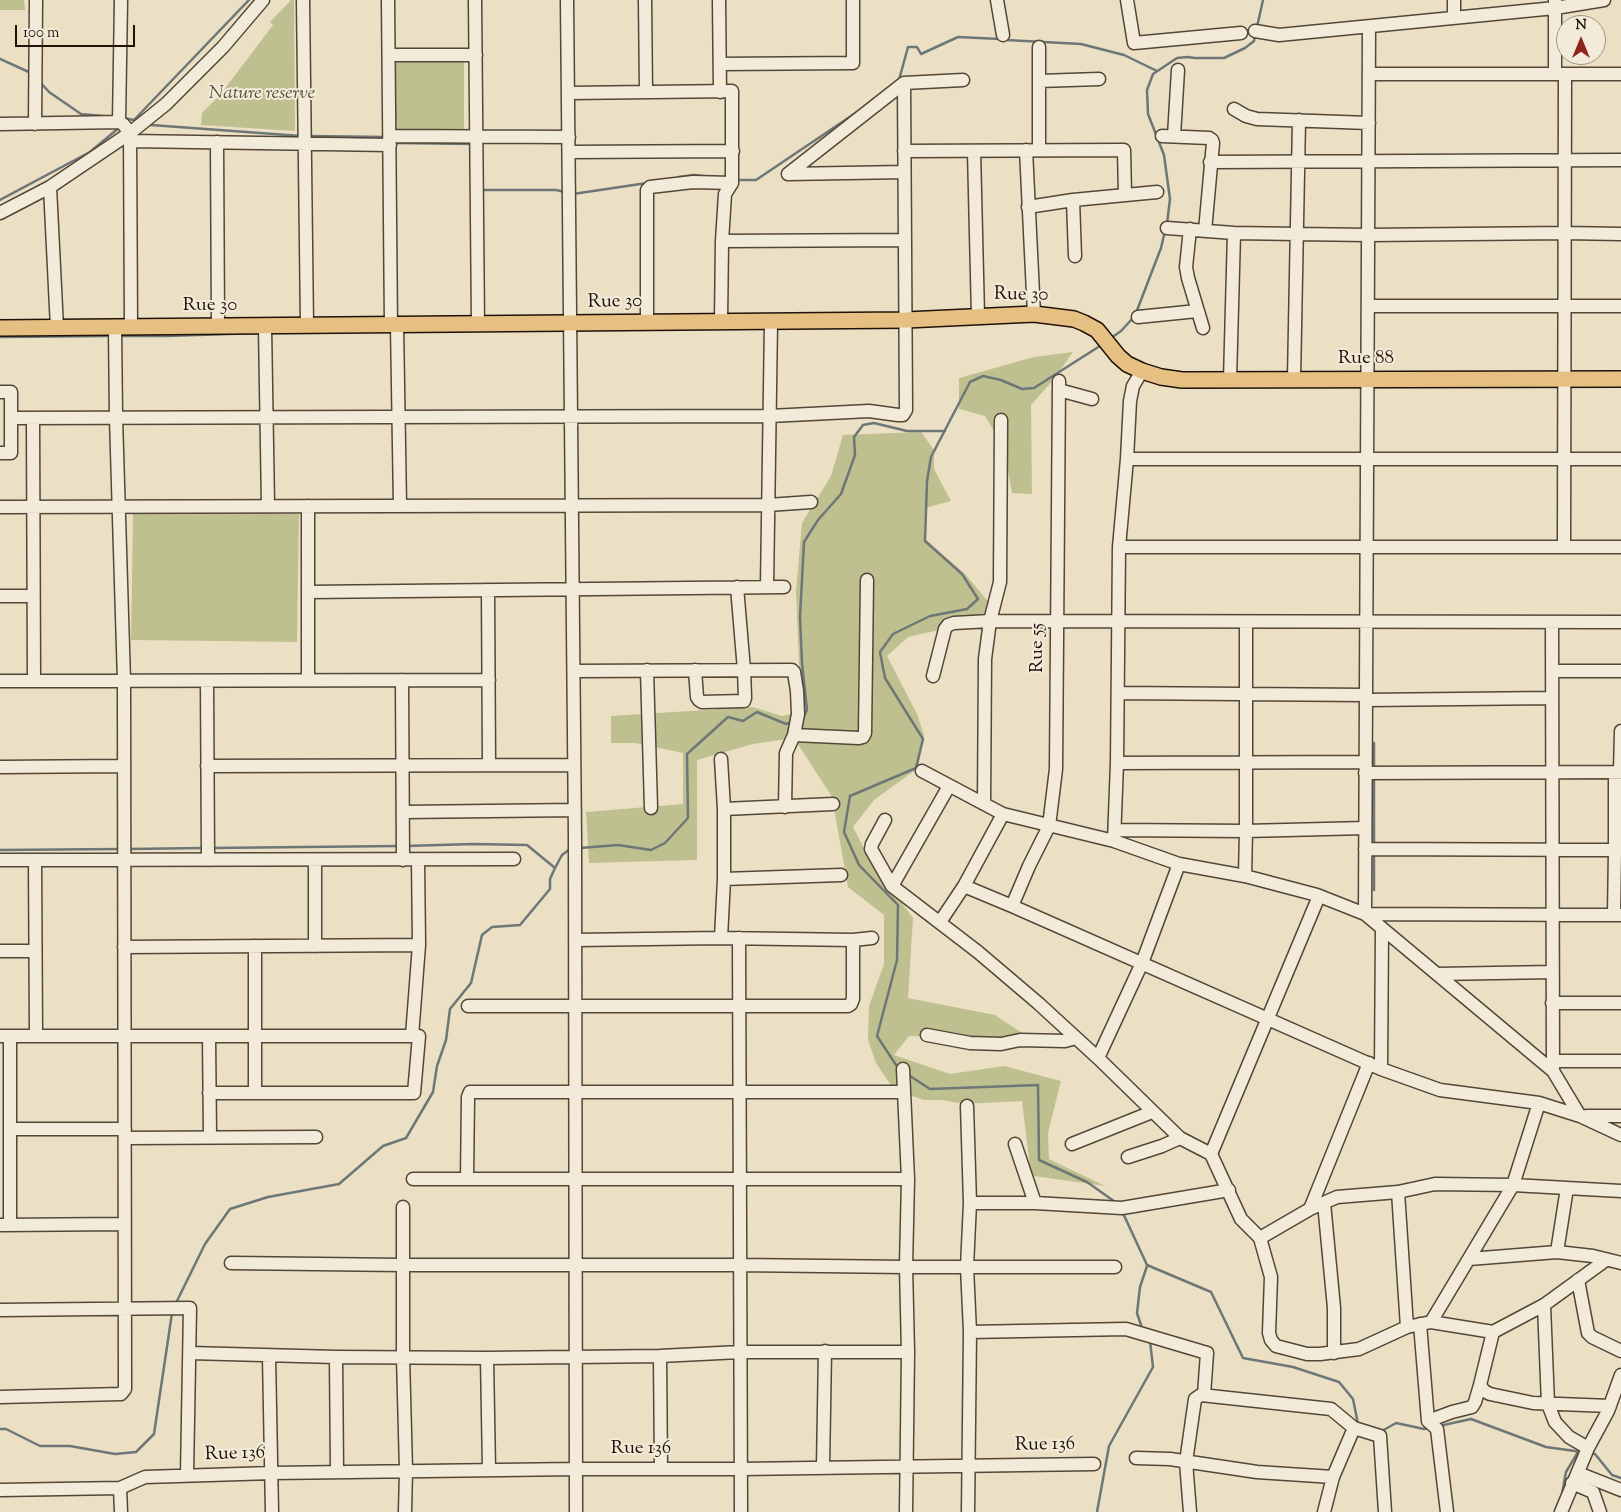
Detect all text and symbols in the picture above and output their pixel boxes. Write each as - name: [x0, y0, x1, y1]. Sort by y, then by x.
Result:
- scale bar: [18, 15, 138, 47]
- north arrow: [1556, 15, 1606, 65]
- text: N: [1575, 16, 1587, 36]
- text: 100 m: [23, 23, 59, 44]
- park label: Nature reserve: [209, 84, 315, 106]
- street label: Rue 30: [994, 284, 1048, 308]
- street label: Rue 30: [588, 291, 642, 315]
- street label: Rue 30: [183, 296, 237, 318]
- street label: Rue 88: [1338, 349, 1394, 371]
- street label: Rue 55: [1028, 623, 1050, 673]
- street label: Rue 136: [1015, 1434, 1075, 1458]
- street label: Rue 136: [611, 1439, 671, 1461]
- street label: Rue 136: [204, 1443, 266, 1467]

